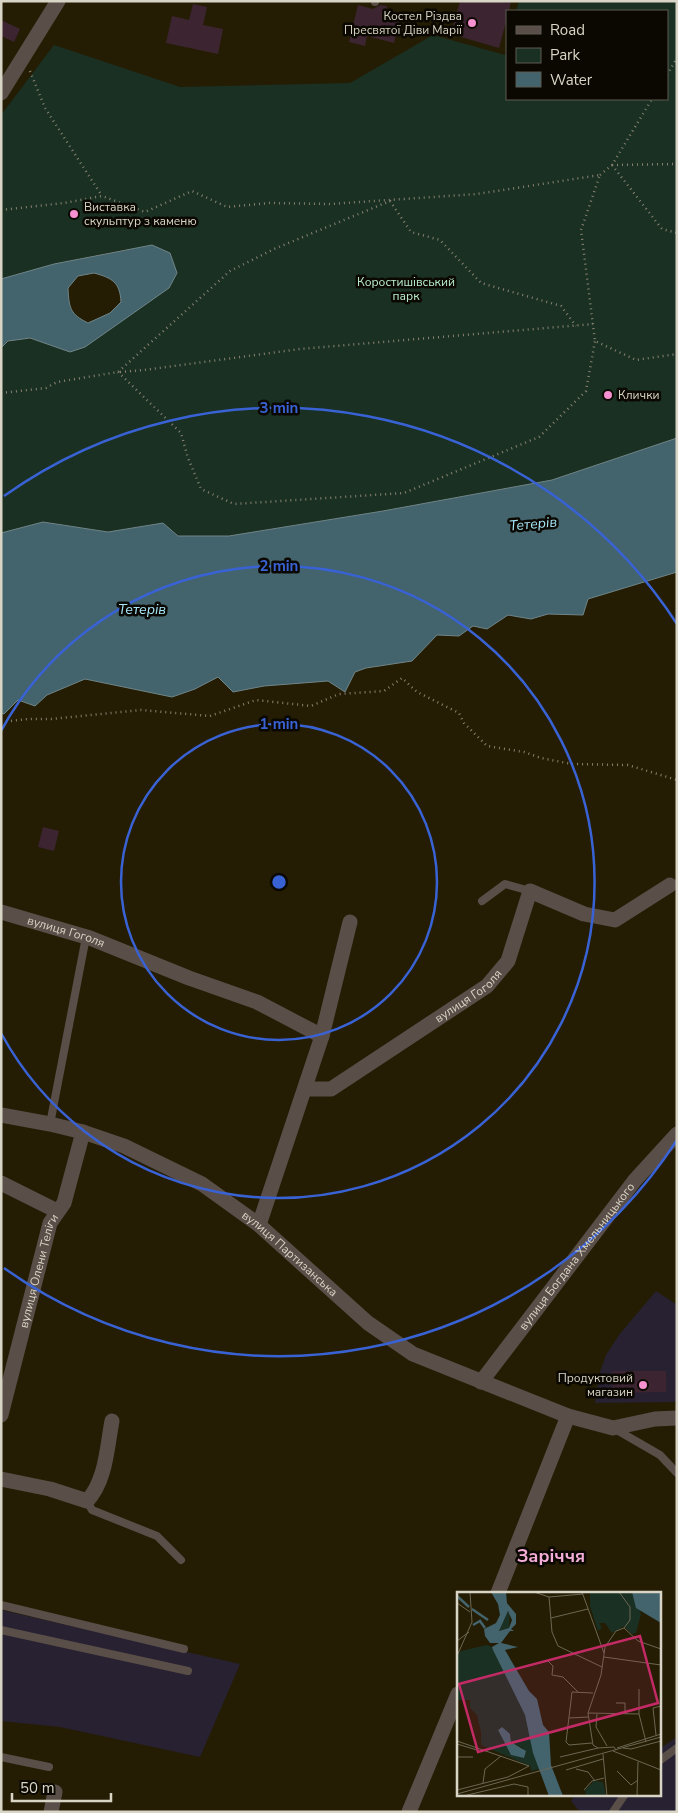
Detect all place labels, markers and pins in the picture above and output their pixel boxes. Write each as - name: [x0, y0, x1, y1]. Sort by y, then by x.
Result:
- place label: Костел Різдва Пресвятої Діви Марії: [344, 8, 463, 38]
- marker: Костел Різдва Пресвятої Діви Марії: [466, 17, 478, 29]
- place label: Виставка скульптур з каменю: [84, 199, 197, 229]
- marker: Виставка скульптур з каменю: [68, 208, 80, 220]
- place label: Клички: [618, 387, 660, 403]
- marker: Клички: [602, 389, 614, 401]
- centre of rings: [270, 873, 288, 891]
- place label: Продуктовий магазин: [558, 1370, 633, 1400]
- marker: Продуктовий магазин: [637, 1379, 649, 1391]

